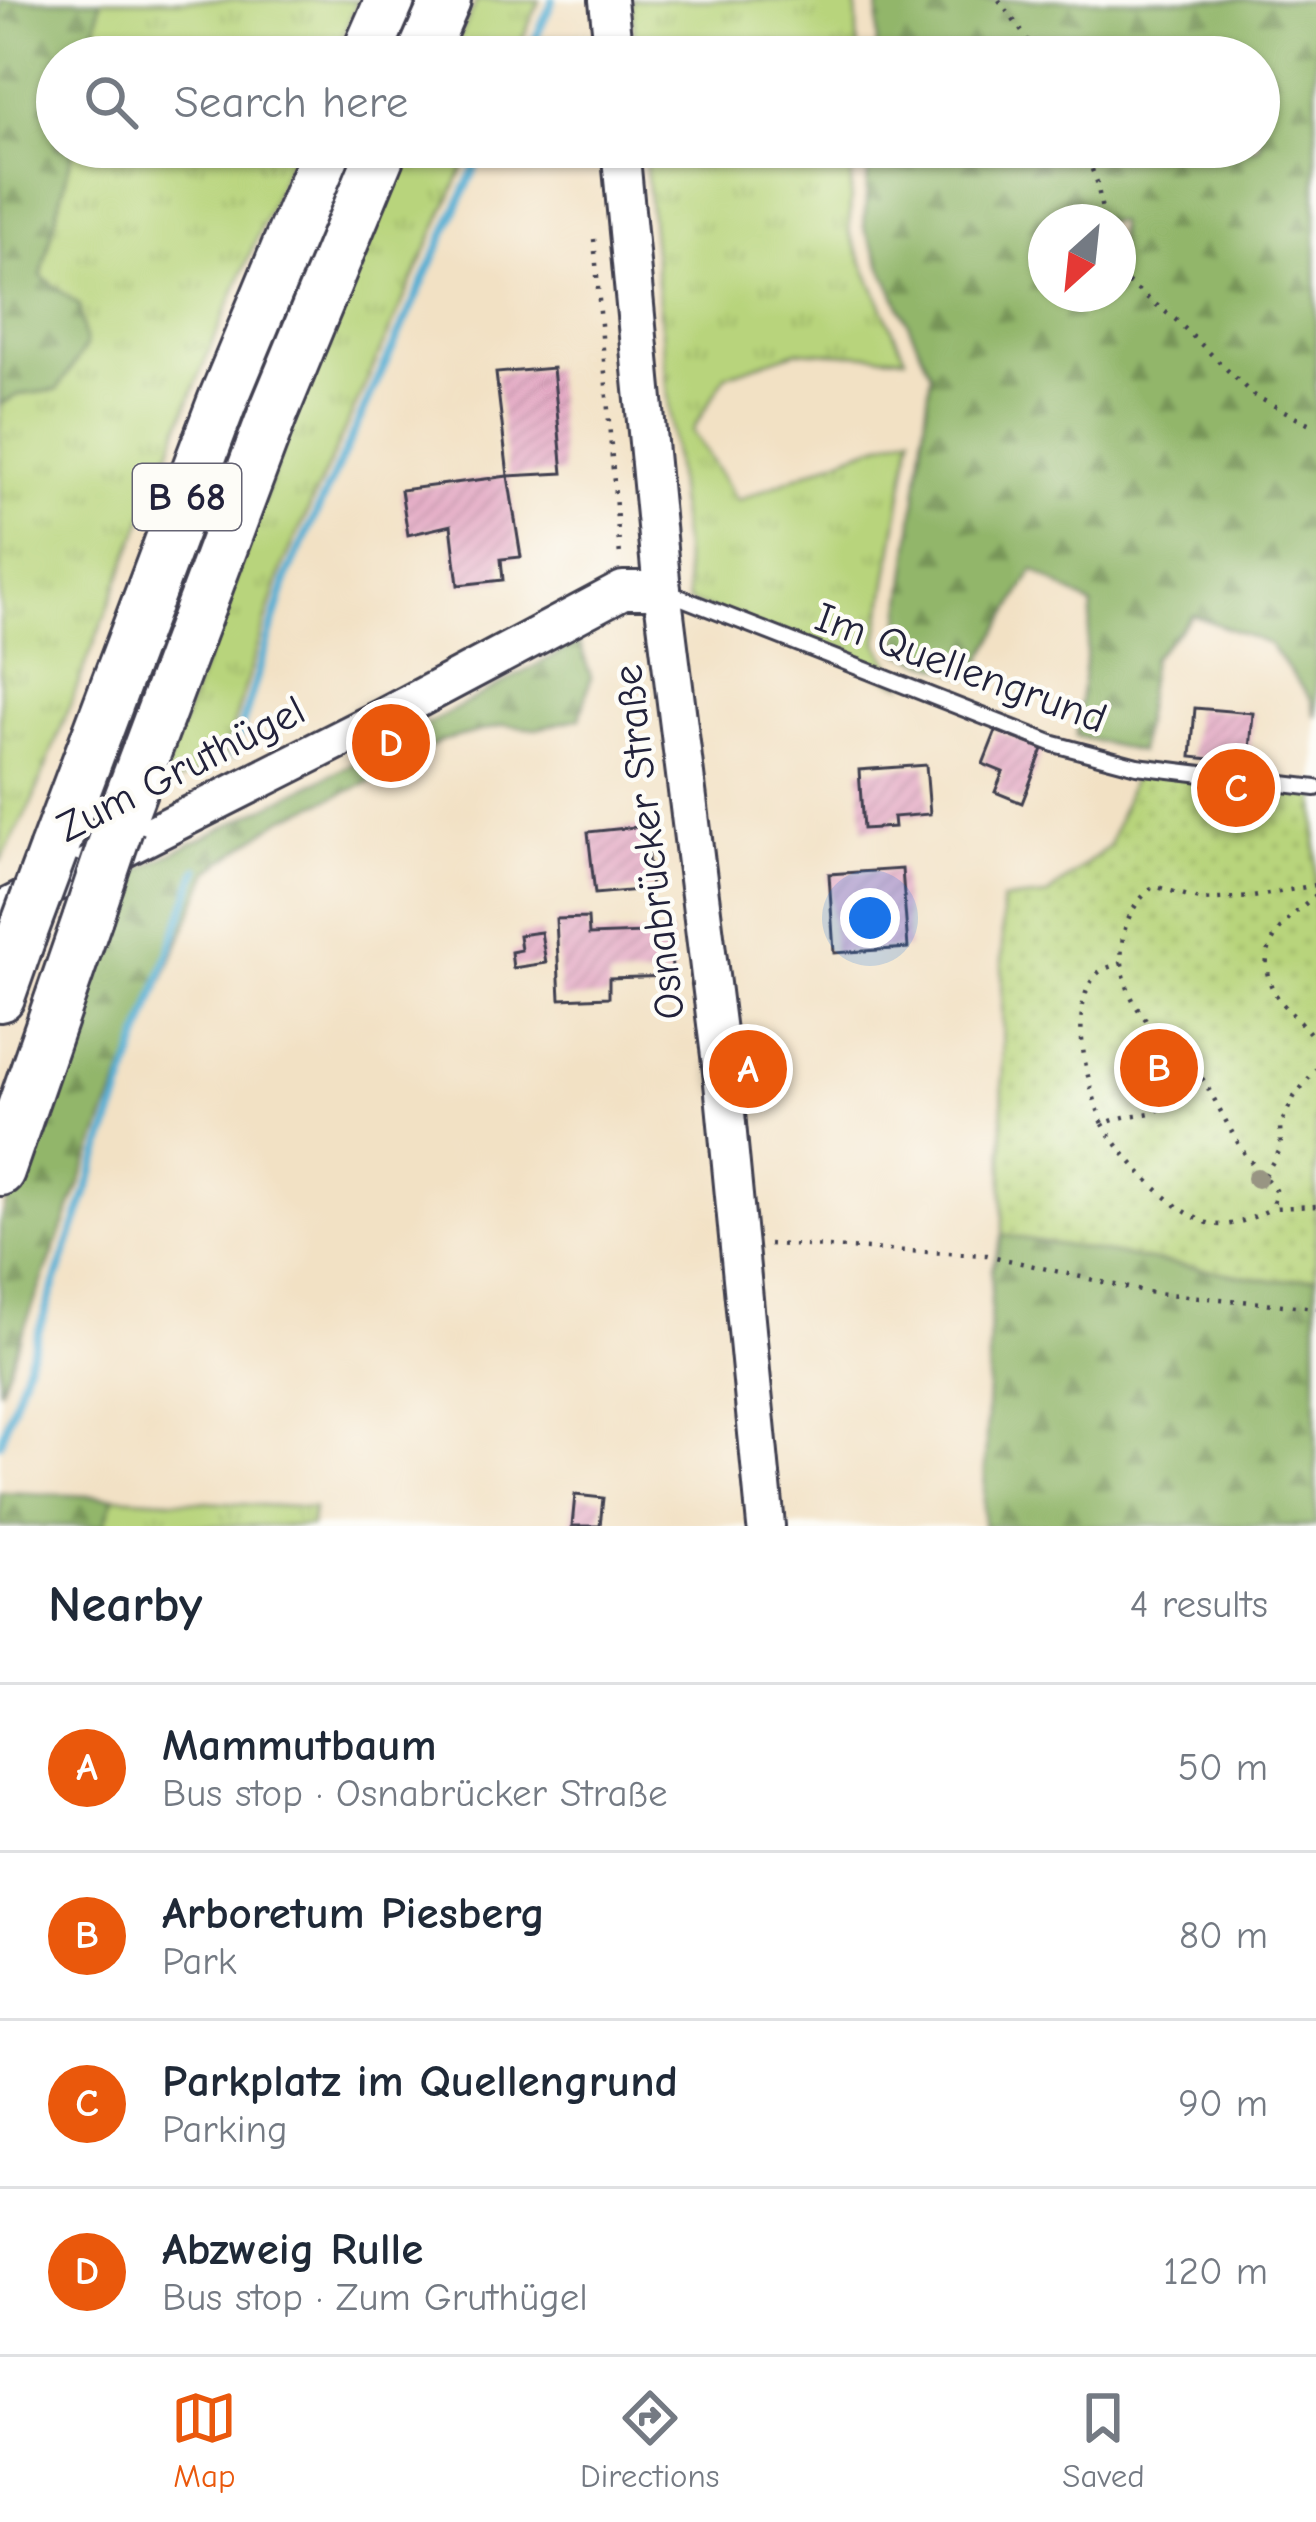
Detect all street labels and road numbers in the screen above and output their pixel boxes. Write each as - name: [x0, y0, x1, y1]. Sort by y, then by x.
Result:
- road number: B 68: [133, 464, 241, 530]
- street label: Im Quellengrund: [809, 593, 1113, 743]
- street label: Osnabrücker Straße: [603, 662, 695, 1022]
- street label: Zum Gruthügel: [49, 686, 313, 852]

